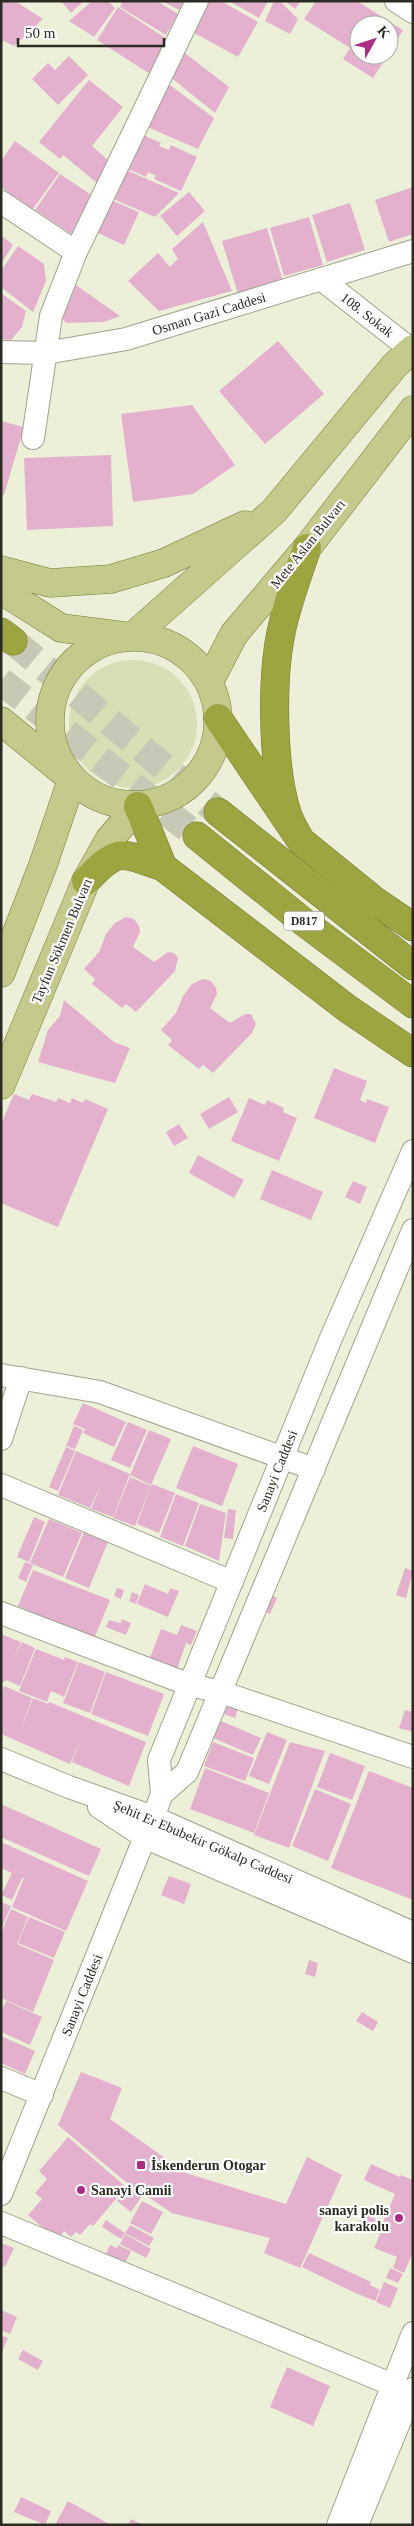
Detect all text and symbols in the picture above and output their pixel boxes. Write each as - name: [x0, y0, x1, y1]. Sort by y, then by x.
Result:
- scale bar: [18, 15, 164, 47]
- north arrow: [349, 15, 399, 65]
- text: K: [374, 23, 393, 41]
- text: 50 m: [25, 25, 56, 41]
- street label: Osman Gazi Caddesi: [150, 290, 268, 338]
- street label: 108. Sokak: [338, 290, 396, 340]
- street label: Mete Aslan Bulvarı: [268, 497, 348, 591]
- street label: Tayfun Sökmen Bulvarı: [29, 876, 95, 1006]
- road number: D817: [284, 911, 324, 930]
- street label: Sanayi Caddesi: [254, 1428, 300, 1514]
- street label: Şehit Er Ebubekir Gökalp Caddesi: [111, 1797, 295, 1887]
- street label: Sanayi Caddesi: [59, 1952, 105, 2038]
- place label: İskenderun Otogar: [151, 2157, 266, 2173]
- marker: İskenderun Otogar: [135, 2159, 147, 2171]
- place label: Sanayi Camii: [91, 2183, 172, 2198]
- marker: Sanayi Camii: [75, 2184, 87, 2196]
- place label: sanayi polis karakolu: [319, 2203, 390, 2234]
- marker: sanayi polis karakolu: [393, 2212, 405, 2224]

